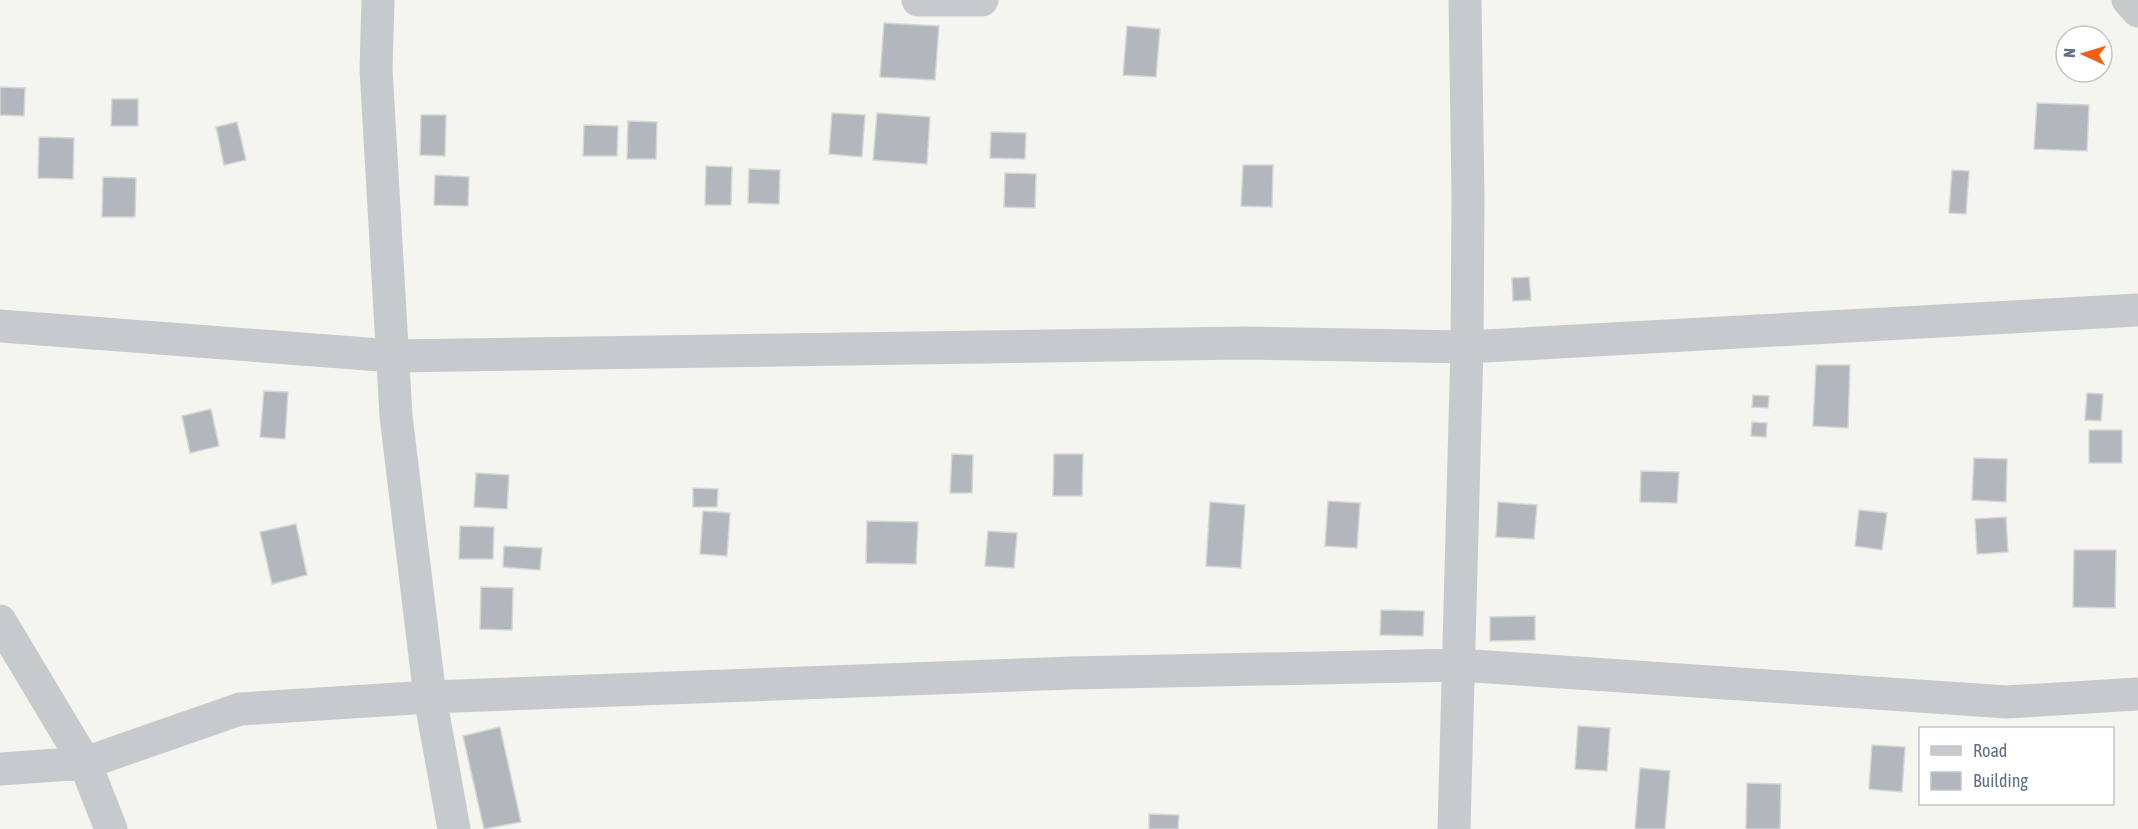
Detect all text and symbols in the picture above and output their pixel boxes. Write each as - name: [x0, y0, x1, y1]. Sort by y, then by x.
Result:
- north arrow: [2054, 24, 2114, 84]
- text: N: [2060, 48, 2078, 58]
- legend: [1919, 727, 2114, 805]
- text: Road: [1973, 740, 2007, 761]
- text: Building: [1973, 770, 2028, 791]

